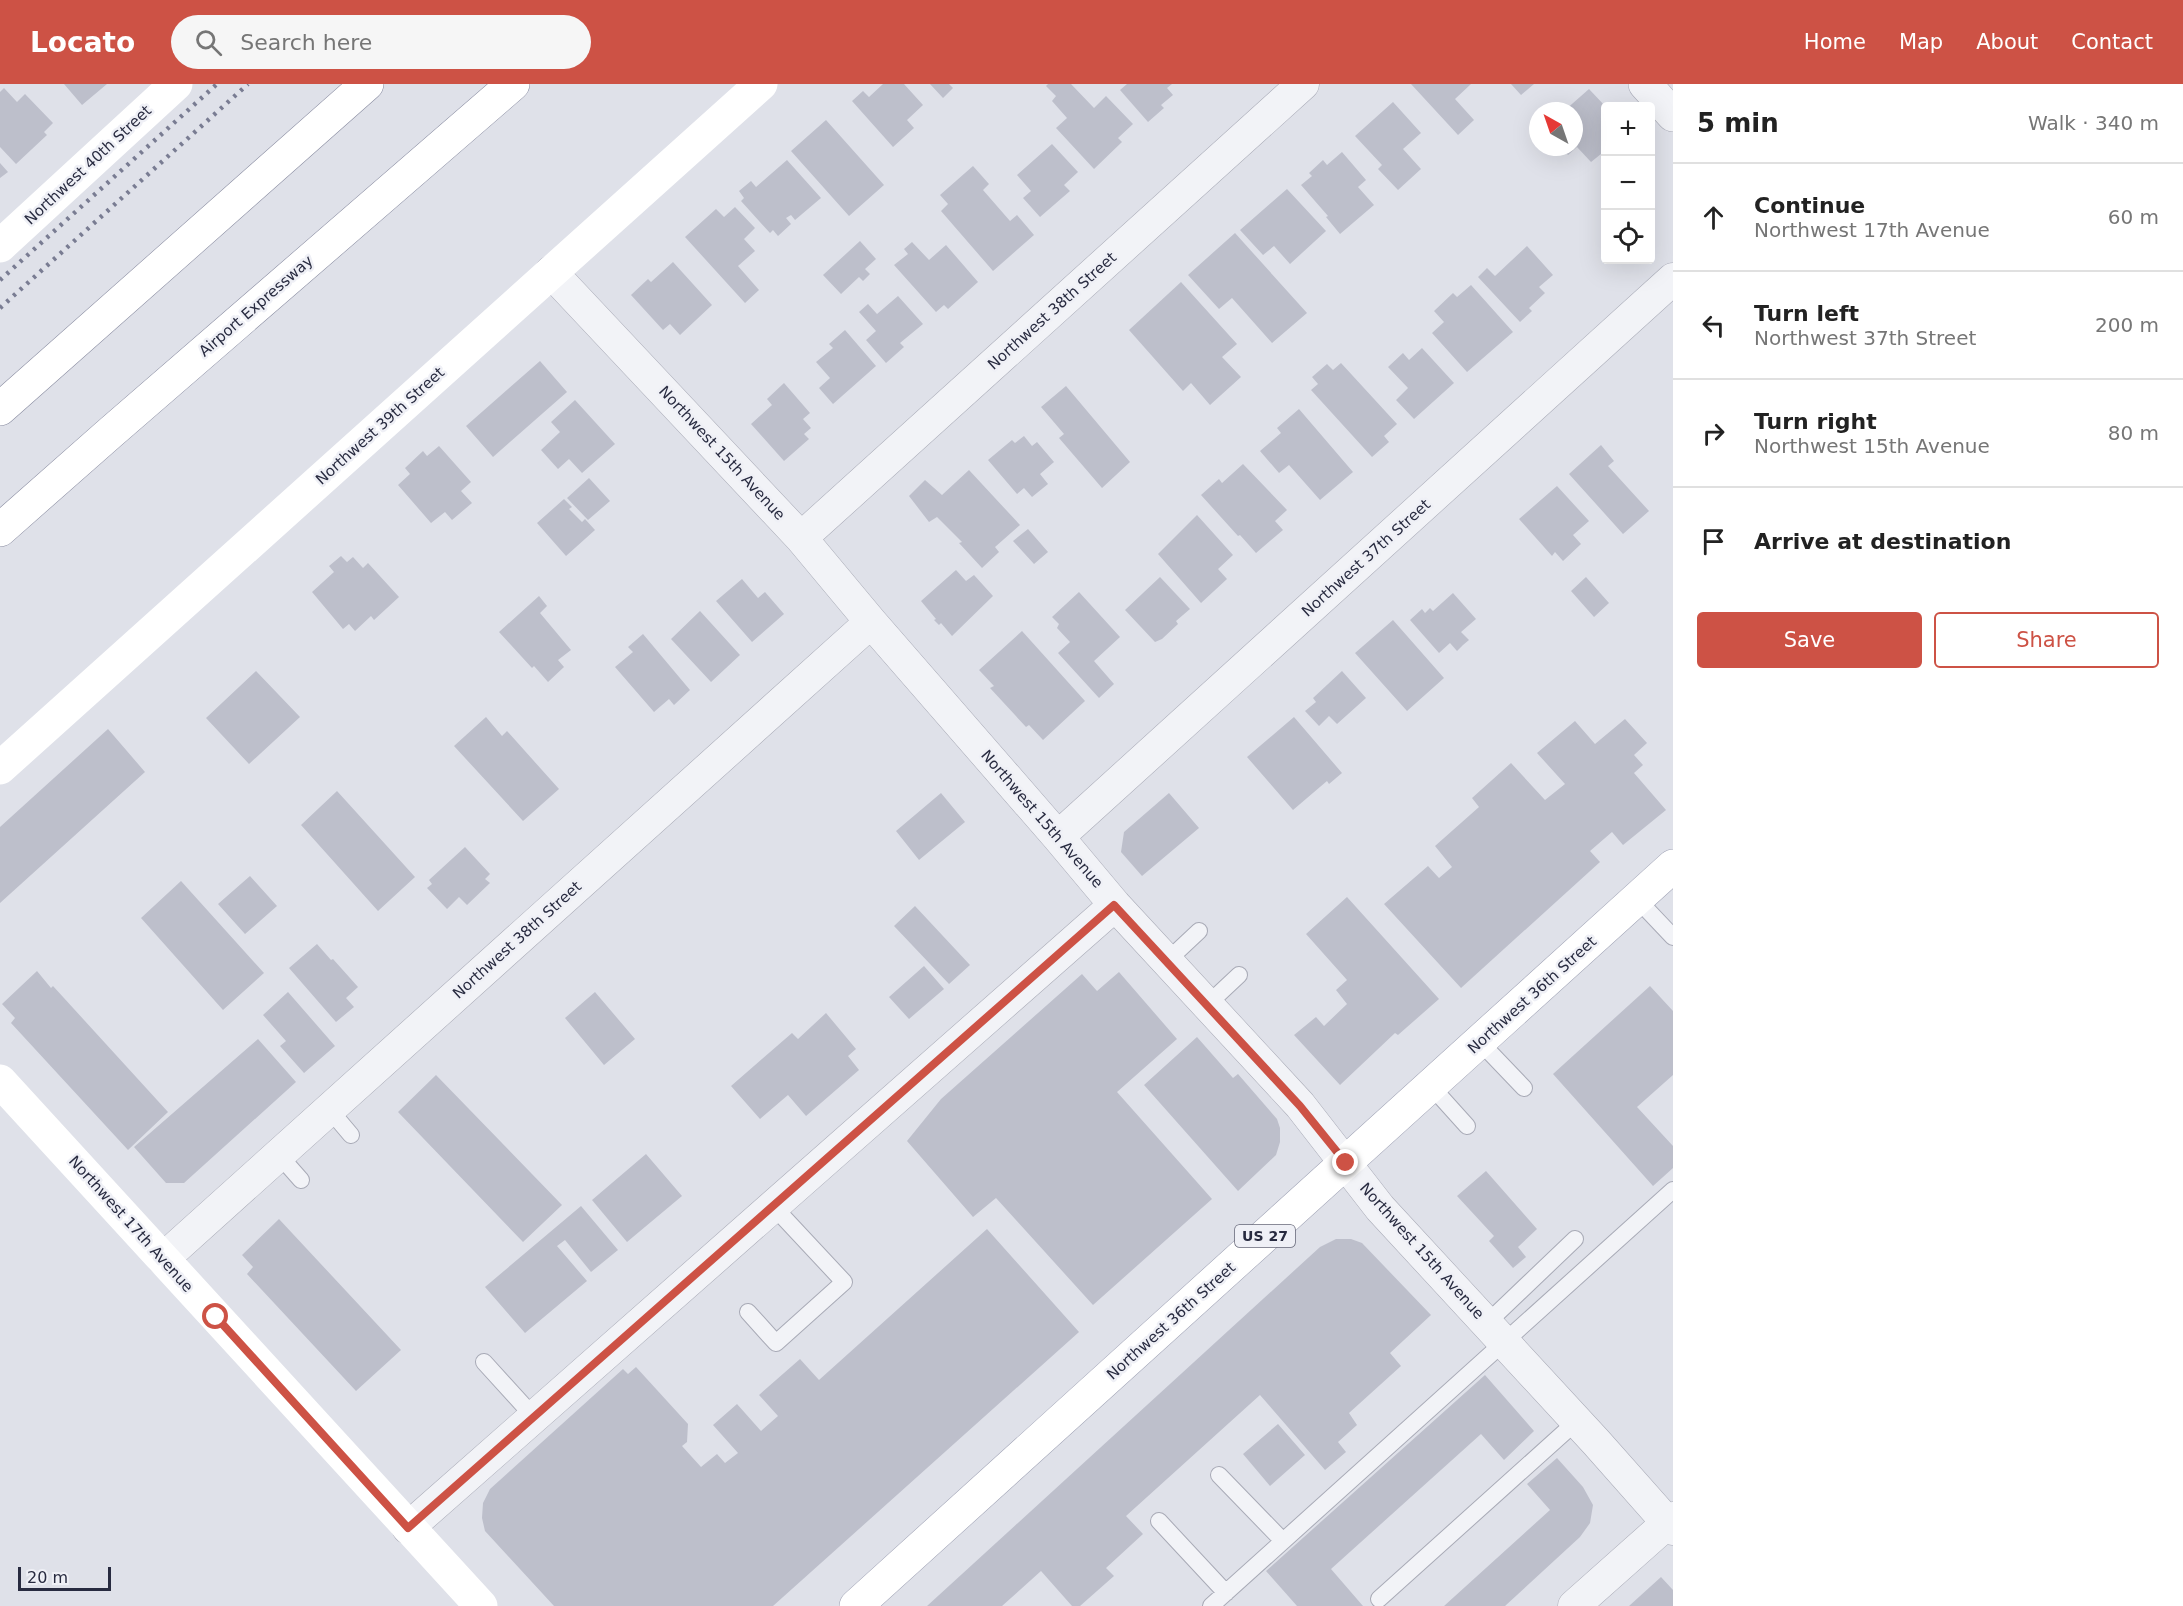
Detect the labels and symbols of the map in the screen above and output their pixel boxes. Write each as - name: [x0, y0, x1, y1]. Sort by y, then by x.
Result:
- street label: Northwest 40th Street: [21, 101, 155, 228]
- north arrow: [1529, 102, 1583, 156]
- street label: Northwest 38th Street: [984, 248, 1120, 373]
- street label: Airport Expressway: [195, 252, 317, 360]
- street label: Northwest 39th Street: [312, 363, 448, 488]
- street label: Northwest 15th Avenue: [655, 382, 789, 524]
- street label: Northwest 37th Street: [1298, 495, 1434, 620]
- street label: Northwest 15th Avenue: [977, 746, 1107, 892]
- street label: Northwest 38th Street: [449, 877, 585, 1002]
- street label: Northwest 36th Street: [1464, 932, 1600, 1057]
- route end: [1332, 1149, 1358, 1175]
- street label: Northwest 17th Avenue: [65, 1152, 197, 1296]
- street label: Northwest 15th Avenue: [1356, 1179, 1488, 1323]
- road number: US 27: [1235, 1225, 1295, 1247]
- street label: Northwest 36th Street: [1103, 1258, 1239, 1383]
- route start: [202, 1303, 228, 1329]
- scale bar: [18, 1564, 111, 1592]

